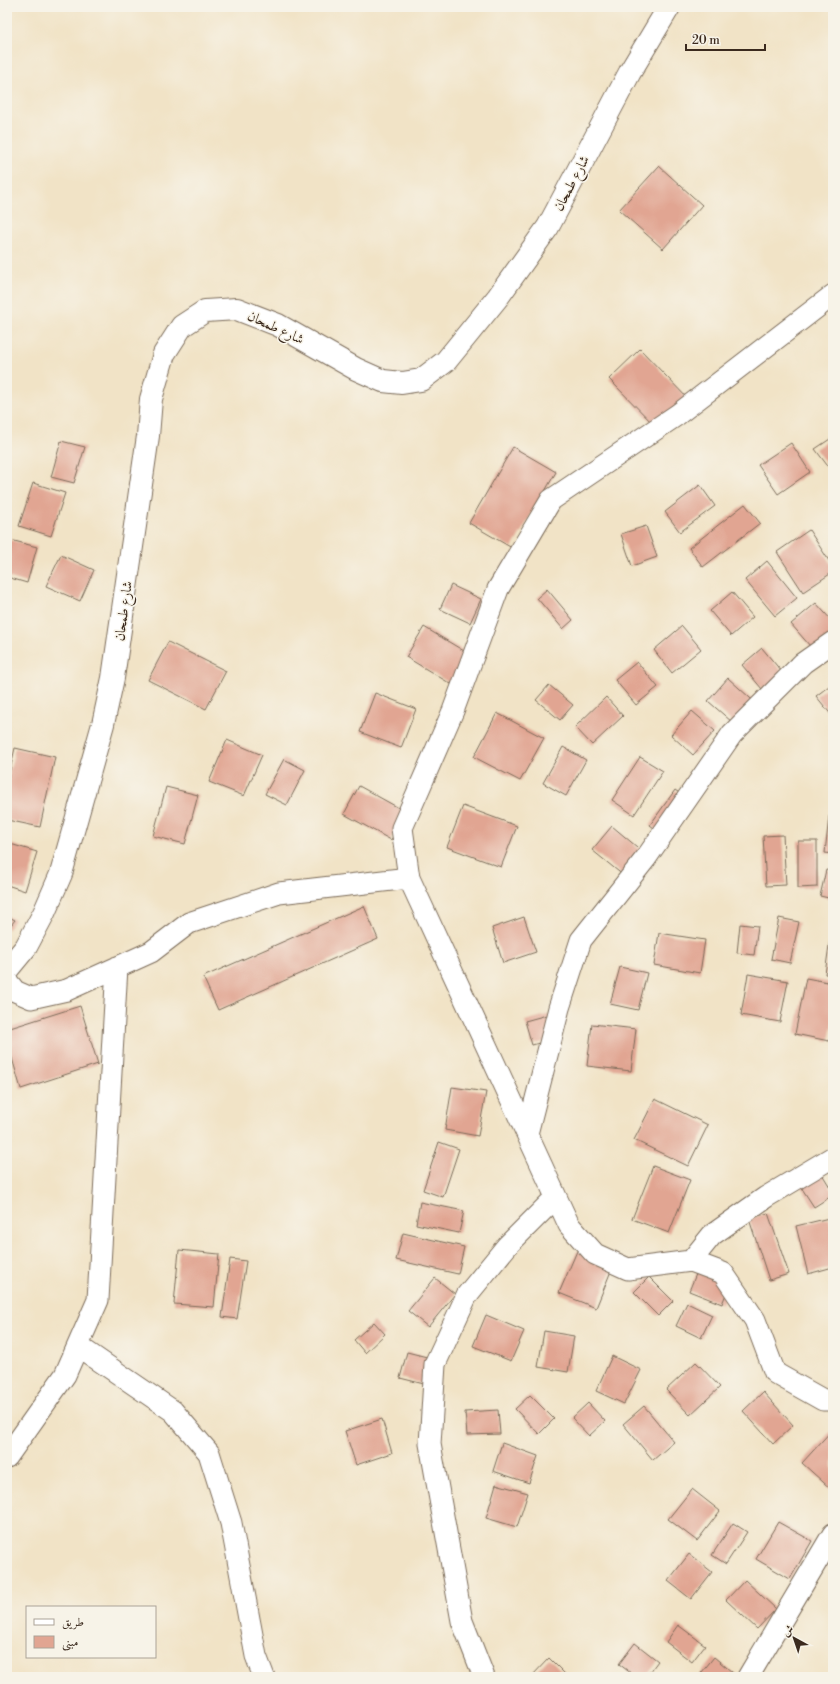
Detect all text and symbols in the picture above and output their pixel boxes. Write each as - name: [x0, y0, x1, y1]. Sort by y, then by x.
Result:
- scale bar: [686, 26, 765, 52]
- text: 20 m: [692, 33, 720, 48]
- street label: شارع طمحان: [550, 153, 596, 215]
- street label: شارع طمحان: [244, 307, 307, 351]
- street label: شارع طمحان: [111, 580, 139, 643]
- legend: [26, 1606, 156, 1658]
- text: طريق: [62, 1615, 84, 1630]
- north arrow: [774, 1618, 814, 1658]
- text: ش: [780, 1622, 797, 1640]
- text: مبنى: [62, 1635, 78, 1651]

